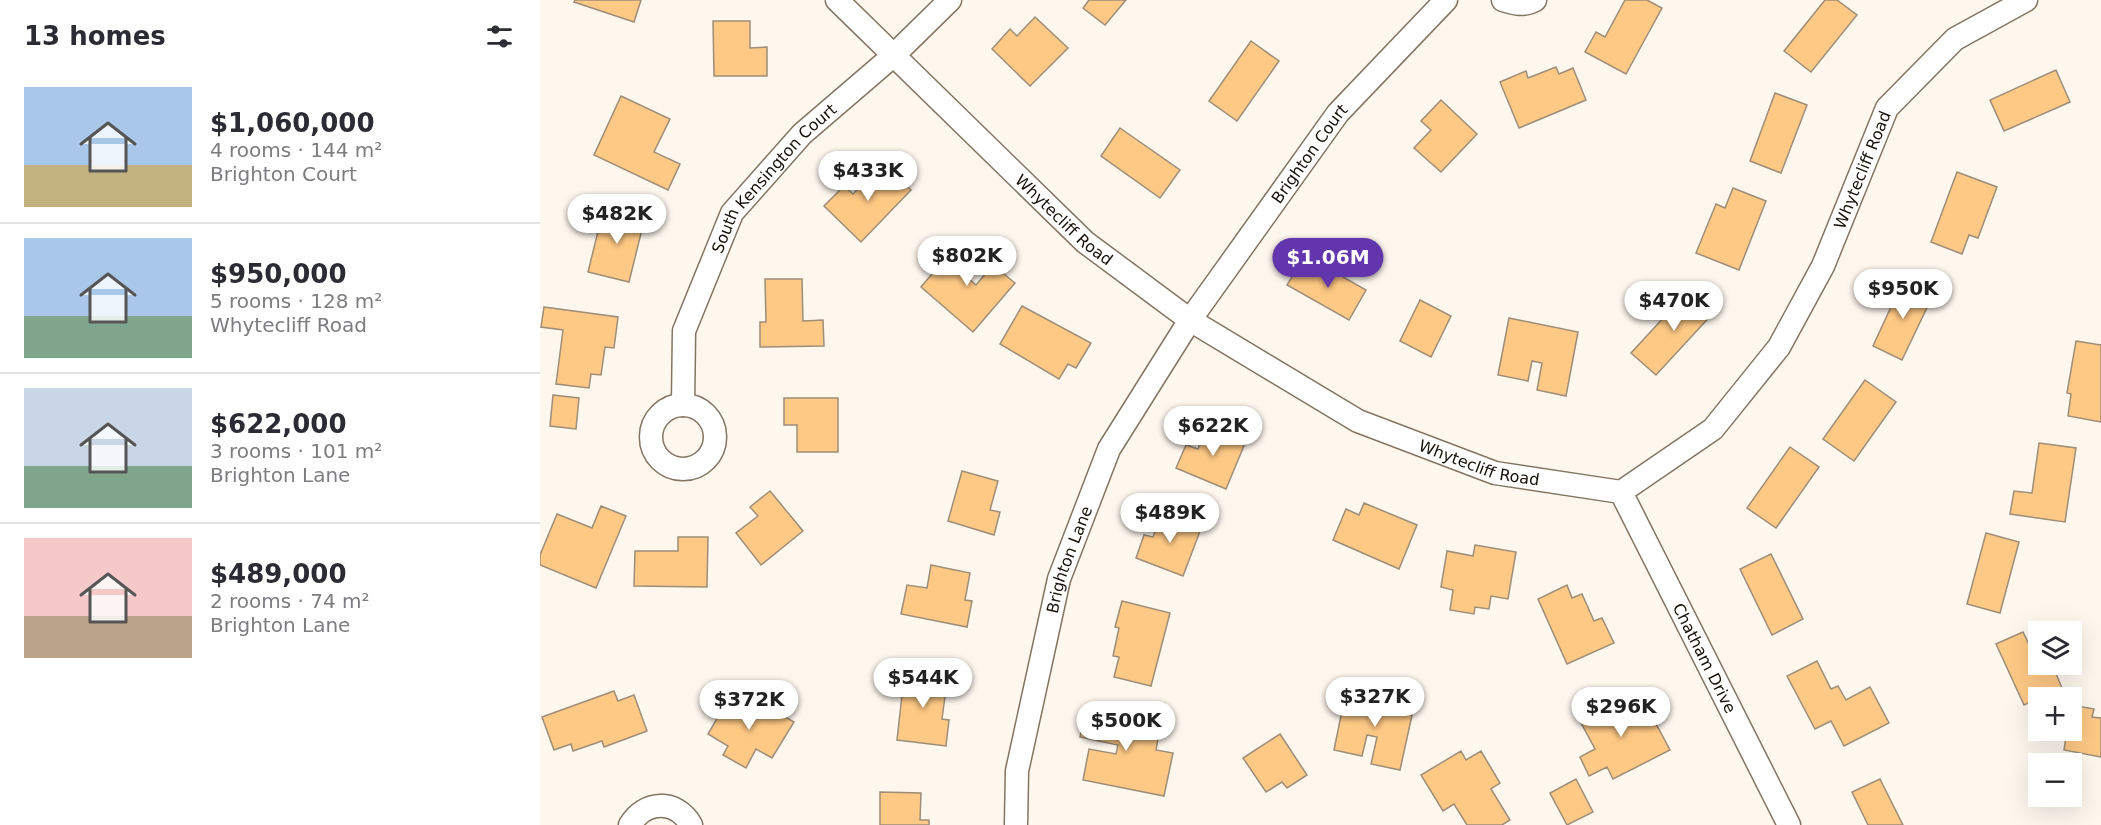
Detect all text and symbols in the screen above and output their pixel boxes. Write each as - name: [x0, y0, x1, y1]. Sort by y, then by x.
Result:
- icon: filters: [483, 20, 516, 53]
- text: 13 homes: [24, 21, 166, 51]
- street label: South Kensington Court: [708, 100, 840, 256]
- street label: Brighton Court: [1268, 100, 1352, 207]
- text: $1,060,000: [210, 108, 374, 138]
- street label: Whytecliff Road: [1830, 108, 1895, 232]
- icon: home: [72, 111, 144, 183]
- text: 4 rooms · 144 m²: [210, 138, 382, 162]
- pin: $433K: [826, 151, 910, 202]
- text: $433K: [832, 158, 904, 182]
- text: Brighton Court: [210, 162, 357, 186]
- street label: Whytecliff Road: [1011, 170, 1116, 269]
- pin: $482K: [575, 194, 659, 245]
- text: $482K: [581, 201, 653, 225]
- pin: $802K: [925, 236, 1009, 287]
- pin: $1.06M: [1279, 238, 1377, 289]
- text: $802K: [931, 243, 1003, 267]
- text: $1.06M: [1286, 245, 1370, 269]
- text: $950,000: [210, 259, 347, 289]
- icon: home: [72, 262, 144, 334]
- pin: $950K: [1861, 269, 1945, 320]
- text: $950K: [1867, 276, 1939, 300]
- pin: $470K: [1632, 281, 1716, 332]
- text: $470K: [1638, 288, 1710, 312]
- text: 5 rooms · 128 m²: [210, 289, 382, 313]
- text: Whytecliff Road: [210, 313, 367, 337]
- pin: $622K: [1171, 406, 1255, 457]
- text: $622,000: [210, 409, 347, 439]
- icon: home: [72, 412, 144, 484]
- text: $622K: [1177, 413, 1249, 437]
- street label: Whytecliff Road: [1416, 436, 1541, 490]
- text: 3 rooms · 101 m²: [210, 439, 382, 463]
- text: Brighton Lane: [210, 463, 350, 487]
- pin: $489K: [1128, 493, 1212, 544]
- text: $489K: [1134, 500, 1206, 524]
- street label: Brighton Lane: [1043, 503, 1096, 615]
- text: $489,000: [210, 559, 347, 589]
- icon: home: [72, 562, 144, 634]
- text: 2 rooms · 74 m²: [210, 589, 370, 613]
- street label: Chatham Drive: [1669, 600, 1740, 716]
- text: Brighton Lane: [210, 613, 350, 637]
- map controls: [2028, 621, 2082, 807]
- button: layers: [2028, 621, 2082, 675]
- pin: $544K: [881, 658, 965, 709]
- text: $544K: [887, 665, 959, 689]
- pin: $327K: [1333, 677, 1417, 728]
- pin: $372K: [707, 680, 791, 731]
- text: $327K: [1339, 684, 1411, 708]
- text: $372K: [713, 687, 785, 711]
- pin: $296K: [1579, 687, 1663, 738]
- button: +: [2028, 687, 2082, 741]
- text: $296K: [1585, 694, 1657, 718]
- pin: $500K: [1084, 701, 1168, 752]
- text: $500K: [1090, 708, 1162, 732]
- button: −: [2028, 753, 2082, 807]

